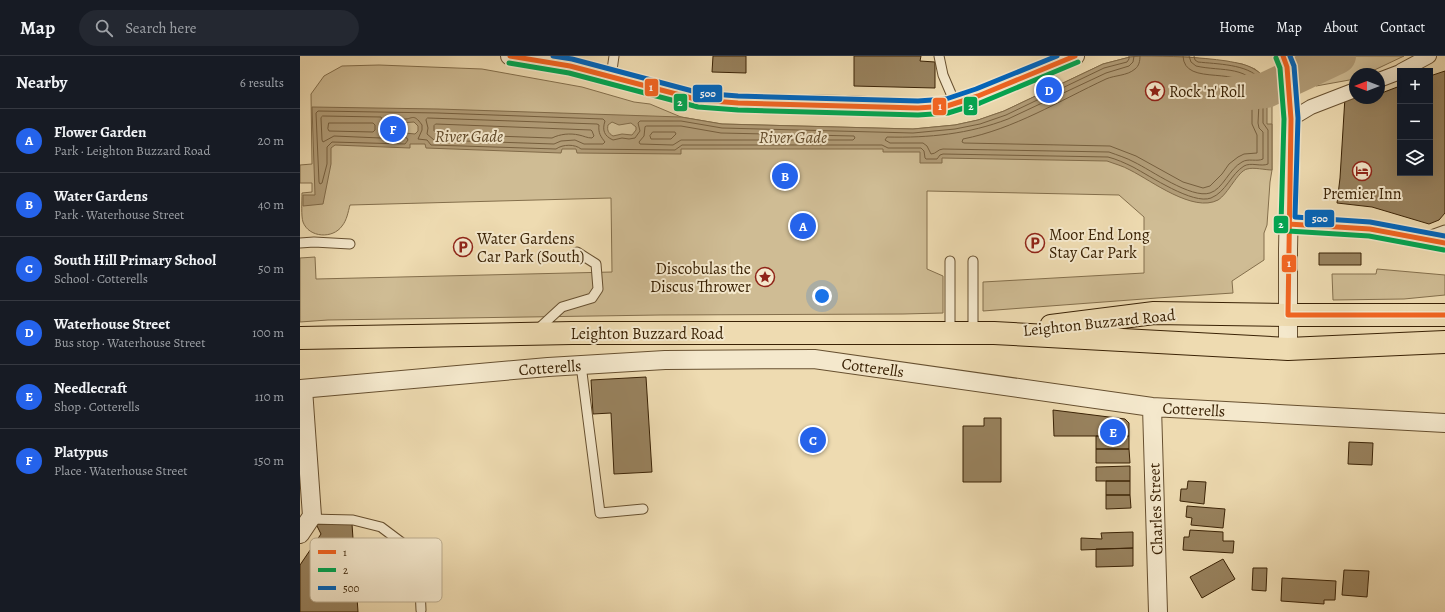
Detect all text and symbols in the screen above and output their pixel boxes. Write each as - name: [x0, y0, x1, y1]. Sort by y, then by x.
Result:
- search box: [79, 10, 359, 46]
- text: Map: [20, 15, 55, 41]
- icon: search: [93, 17, 115, 39]
- text: Search here: [125, 18, 197, 38]
- text: Home: [1219, 18, 1254, 37]
- text: Map: [1276, 18, 1302, 37]
- text: About: [1324, 18, 1358, 37]
- text: Contact: [1380, 18, 1425, 37]
- north arrow: [1349, 68, 1385, 104]
- map controls: [1397, 68, 1433, 176]
- button: +: [1397, 68, 1433, 104]
- text: Nearby: [16, 71, 67, 94]
- text: 6 results: [240, 74, 284, 91]
- pin: D: [1036, 75, 1062, 105]
- line badge: 1: [644, 78, 659, 97]
- text: 1: [649, 80, 653, 95]
- place icon: Rock 'n' Roll: [1144, 80, 1166, 102]
- place label: Rock 'n' Roll: [1169, 81, 1245, 103]
- line badge: 500: [692, 84, 723, 103]
- text: 500: [700, 86, 716, 101]
- line badge: 2: [673, 93, 688, 112]
- text: 2: [677, 95, 683, 110]
- line badge: 2: [963, 96, 978, 116]
- line badge: 1: [932, 97, 947, 116]
- text: 1: [938, 99, 942, 114]
- text: 2: [968, 99, 974, 114]
- button: −: [1397, 104, 1433, 140]
- pin: F: [380, 114, 406, 144]
- text: Flower Garden: [54, 122, 146, 142]
- water label: River Gade: [435, 125, 503, 148]
- water label: River Gade: [759, 126, 827, 149]
- text: A: [25, 132, 33, 149]
- text: 20 m: [258, 132, 284, 149]
- button: layers: [1397, 140, 1433, 176]
- text: Park · Leighton Buzzard Road: [54, 142, 210, 159]
- hotel icon: Premier Inn: [1351, 160, 1373, 182]
- pin: B: [772, 161, 798, 191]
- place label: Premier Inn: [1322, 183, 1402, 205]
- text: Water Gardens: [54, 186, 148, 206]
- text: B: [25, 196, 33, 213]
- text: 40 m: [258, 196, 284, 213]
- text: Park · Waterhouse Street: [54, 206, 184, 223]
- line badge: 500: [1304, 209, 1335, 228]
- pin: A: [790, 211, 816, 241]
- text: 500: [1312, 211, 1328, 226]
- line badge: 2: [1273, 215, 1289, 234]
- text: 2: [1278, 217, 1284, 232]
- place label: Moor End Long Stay Car Park: [1049, 224, 1150, 264]
- place label: Water Gardens Car Park (South): [476, 228, 584, 268]
- parking icon: Moor End Long Stay Car Park: [1024, 232, 1046, 254]
- parking icon: Water Gardens Car Park (South): [452, 236, 474, 258]
- text: South Hill Primary School: [54, 250, 216, 270]
- line badge: 1: [1281, 254, 1297, 273]
- text: 1: [1287, 256, 1291, 271]
- place label: Discobulas the Discus Thrower: [650, 258, 751, 298]
- text: C: [25, 260, 33, 277]
- text: 50 m: [258, 260, 284, 277]
- place icon: Discobulas the Discus Thrower: [754, 266, 776, 288]
- text: School · Cotterells: [54, 270, 148, 287]
- your location: [812, 286, 832, 306]
- street label: Leighton Buzzard Road: [1022, 304, 1177, 342]
- text: Waterhouse Street: [54, 314, 170, 334]
- street label: Leighton Buzzard Road: [571, 323, 724, 345]
- text: D: [24, 324, 34, 341]
- text: 100 m: [252, 324, 284, 341]
- text: Bus stop · Waterhouse Street: [54, 334, 205, 351]
- street label: Cotterells: [840, 353, 905, 383]
- street label: Cotterells: [518, 355, 582, 381]
- text: Needlecraft: [54, 378, 127, 398]
- text: E: [25, 388, 33, 405]
- text: 110 m: [255, 388, 284, 405]
- street label: Cotterells: [1162, 397, 1226, 423]
- text: Shop · Cotterells: [54, 398, 140, 415]
- pin: E: [1100, 417, 1126, 447]
- pin: C: [800, 425, 826, 455]
- text: Platypus: [54, 442, 108, 462]
- text: F: [26, 452, 32, 469]
- text: 150 m: [254, 452, 284, 469]
- text: Place · Waterhouse Street: [54, 462, 188, 479]
- street label: Charles Street: [1143, 463, 1169, 555]
- legend: [310, 538, 442, 602]
- text: 1: [343, 545, 347, 560]
- text: 2: [343, 563, 348, 578]
- text: 500: [343, 581, 360, 596]

